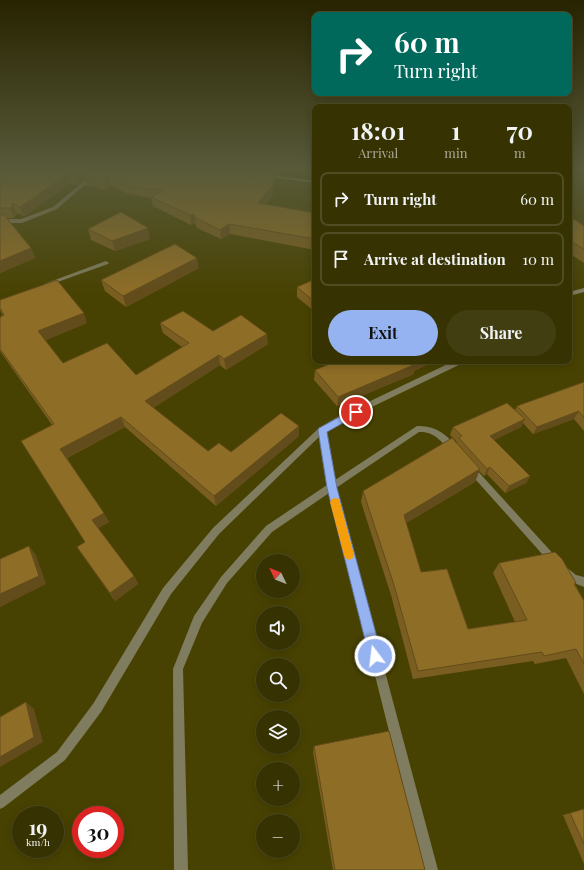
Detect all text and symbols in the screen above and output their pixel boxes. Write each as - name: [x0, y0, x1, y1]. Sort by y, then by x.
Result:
- text: 60 m: [394, 23, 460, 60]
- icon: right: [328, 28, 380, 80]
- text: Turn right: [394, 59, 477, 83]
- text: 18:01: [351, 114, 405, 146]
- text: 1: [451, 114, 461, 146]
- text: 70: [507, 114, 533, 146]
- text: Arrival: [358, 144, 398, 161]
- text: min: [444, 144, 467, 161]
- text: m: [514, 144, 525, 161]
- icon: right: [330, 188, 352, 210]
- text: Turn right: [364, 189, 437, 209]
- text: 60 m: [520, 189, 554, 209]
- icon: arrive: [330, 248, 352, 270]
- text: Arrive at destination: [364, 249, 506, 269]
- text: 10 m: [522, 249, 554, 269]
- button: Exit: [328, 310, 438, 356]
- button: Share: [446, 310, 556, 356]
- pin: [339, 395, 373, 429]
- icon: arrive: [345, 401, 367, 423]
- north arrow: [256, 554, 300, 598]
- map controls: [256, 554, 300, 858]
- button: sound: [256, 606, 300, 650]
- position arrow: [354, 635, 396, 677]
- button: search: [256, 658, 300, 702]
- button: layers: [256, 710, 300, 754]
- button: +: [256, 762, 300, 806]
- speed limit sign: 30: [72, 806, 124, 858]
- text: 19: [29, 813, 47, 840]
- button: −: [256, 814, 300, 858]
- text: km/h: [26, 835, 50, 849]

